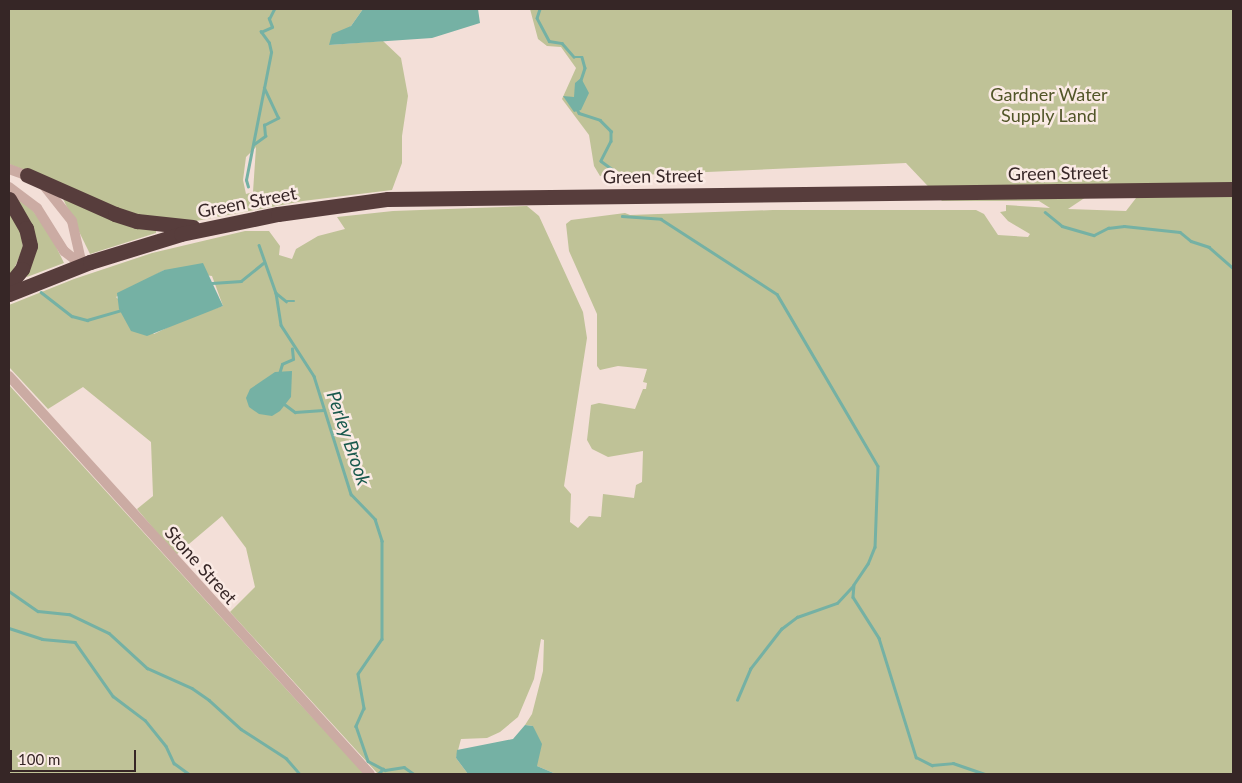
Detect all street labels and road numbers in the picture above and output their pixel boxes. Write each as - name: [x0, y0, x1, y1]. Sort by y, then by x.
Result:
- street label: Green Street: [1008, 161, 1108, 185]
- street label: Green Street: [603, 164, 703, 188]
- street label: Green Street: [196, 182, 298, 222]
- street label: Stone Street: [160, 522, 242, 608]

